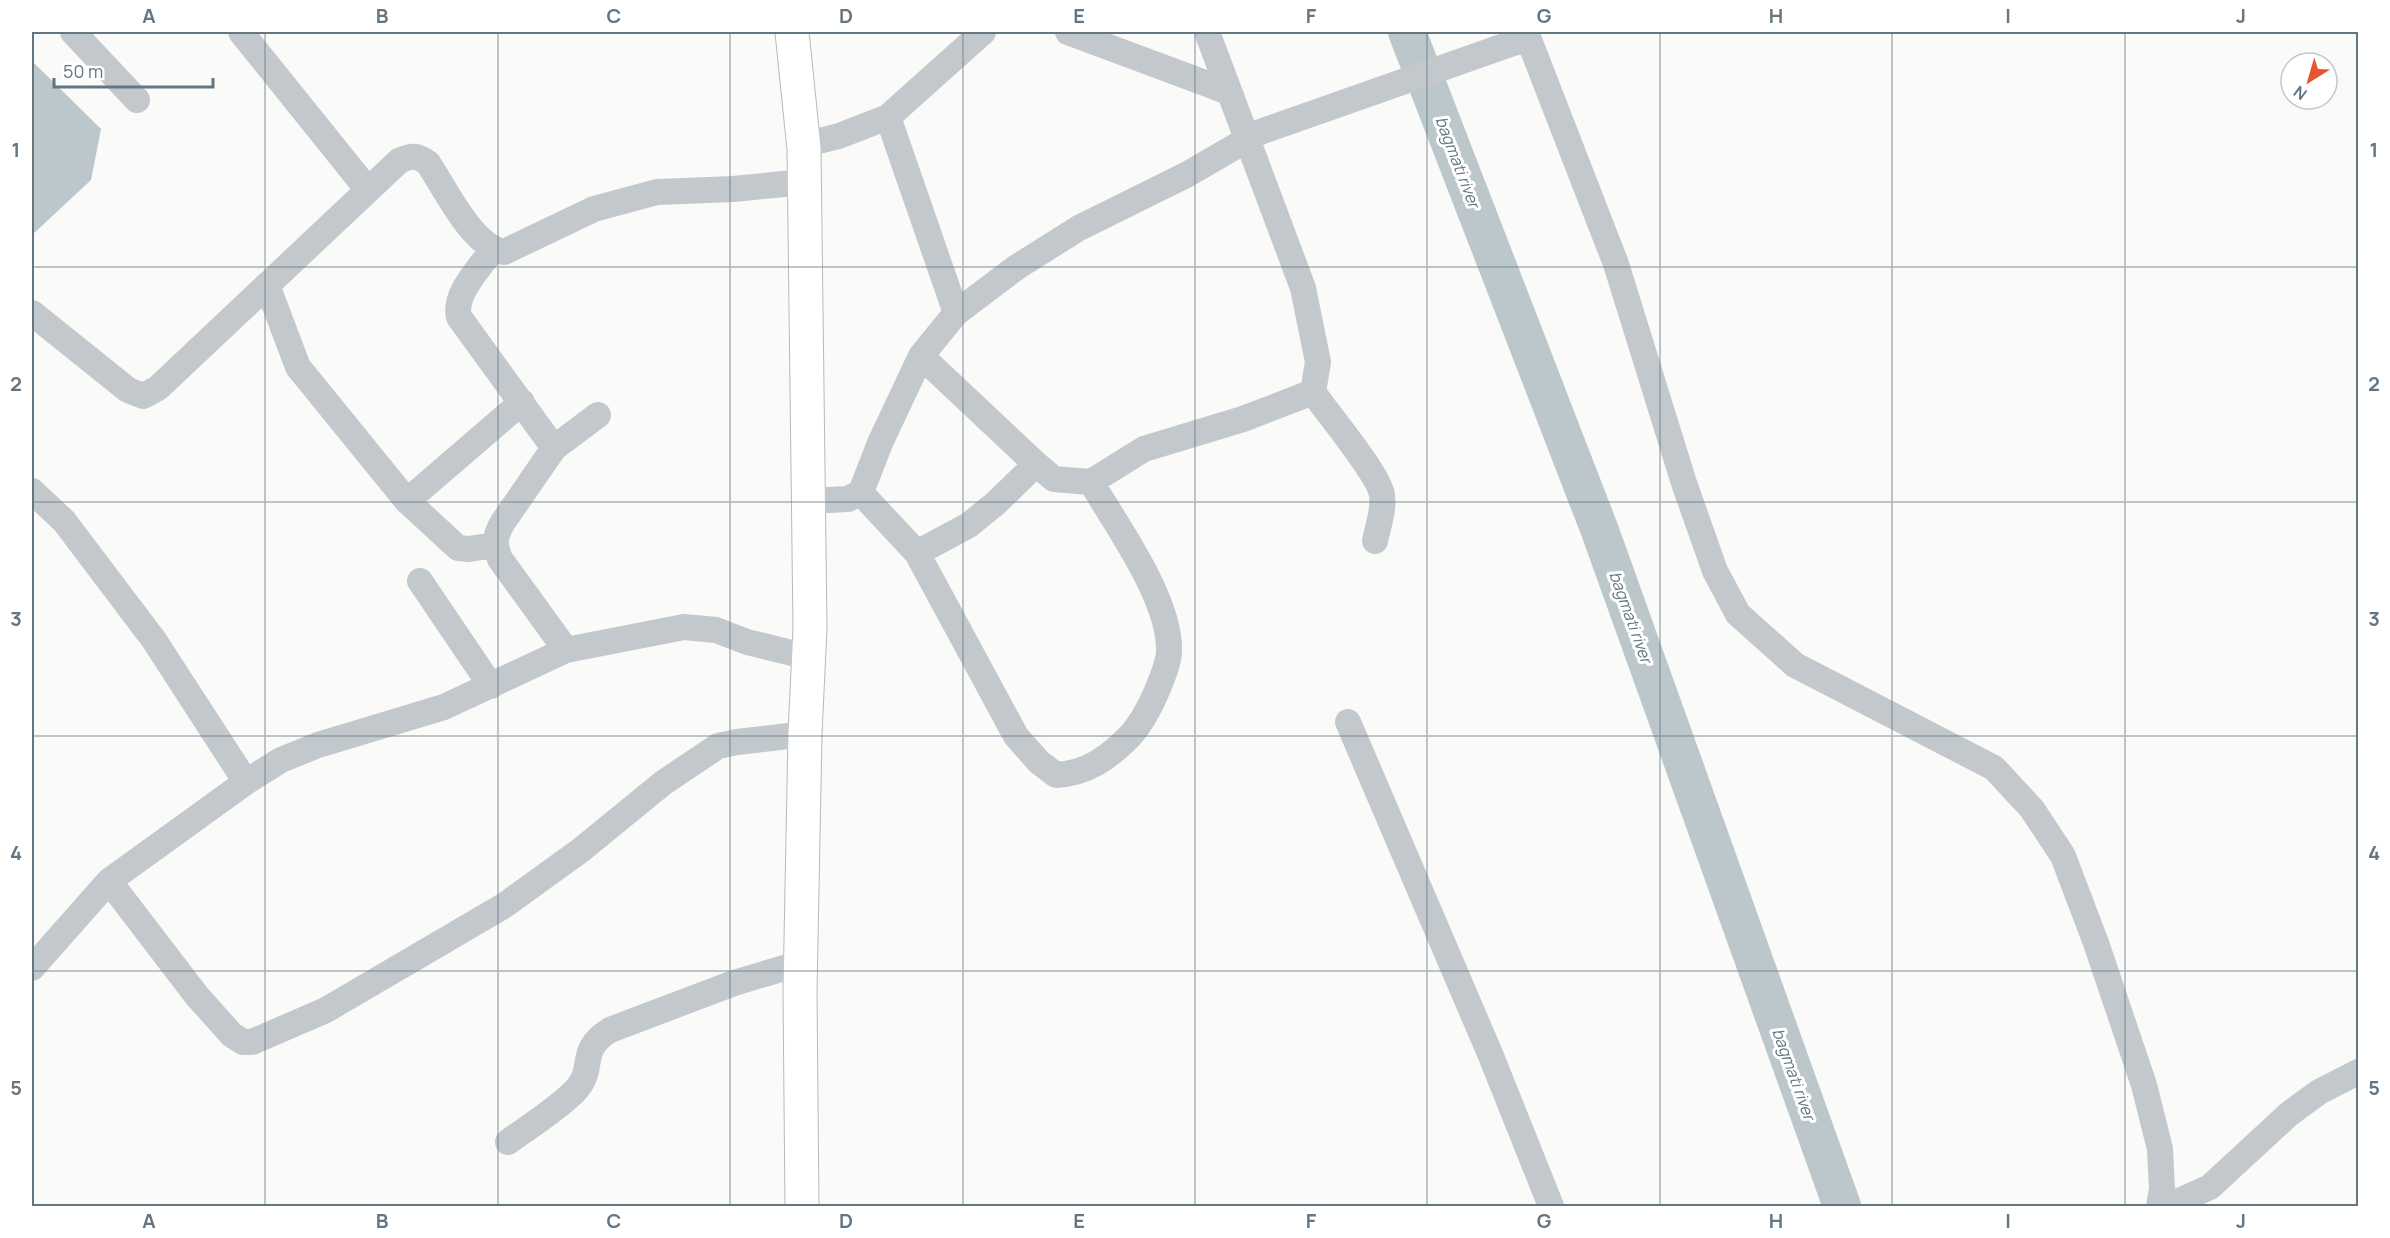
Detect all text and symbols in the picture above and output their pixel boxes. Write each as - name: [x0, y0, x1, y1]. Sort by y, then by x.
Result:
- text: A: [142, 2, 156, 29]
- text: B: [376, 2, 389, 29]
- text: C: [607, 2, 621, 29]
- text: D: [839, 2, 853, 29]
- text: E: [1073, 2, 1085, 29]
- text: F: [1306, 2, 1317, 29]
- text: G: [1537, 2, 1552, 29]
- text: H: [1769, 2, 1783, 29]
- text: I: [2005, 2, 2011, 29]
- text: J: [2236, 2, 2246, 29]
- scale bar: [54, 51, 213, 89]
- north arrow: [2279, 51, 2339, 111]
- text: 50 m: [63, 59, 103, 83]
- text: N: [2289, 81, 2311, 105]
- water label: bagmati river: [1431, 113, 1486, 213]
- text: 1: [12, 136, 20, 163]
- text: 1: [2370, 136, 2378, 163]
- text: 2: [10, 370, 22, 397]
- text: 2: [2368, 370, 2380, 397]
- water label: bagmati river: [1604, 568, 1659, 668]
- text: 3: [10, 605, 22, 632]
- text: 3: [2368, 605, 2380, 632]
- text: 4: [10, 839, 22, 866]
- text: 4: [2368, 839, 2380, 866]
- water label: bagmati river: [1767, 1025, 1822, 1125]
- text: 5: [10, 1074, 22, 1101]
- text: 5: [2368, 1074, 2380, 1101]
- text: A: [142, 1207, 156, 1234]
- text: B: [376, 1207, 389, 1234]
- text: C: [607, 1207, 621, 1234]
- text: D: [839, 1207, 853, 1234]
- text: E: [1073, 1207, 1085, 1234]
- text: F: [1306, 1207, 1317, 1234]
- text: G: [1537, 1207, 1552, 1234]
- text: H: [1769, 1207, 1783, 1234]
- text: I: [2005, 1207, 2011, 1234]
- text: J: [2236, 1207, 2246, 1234]

